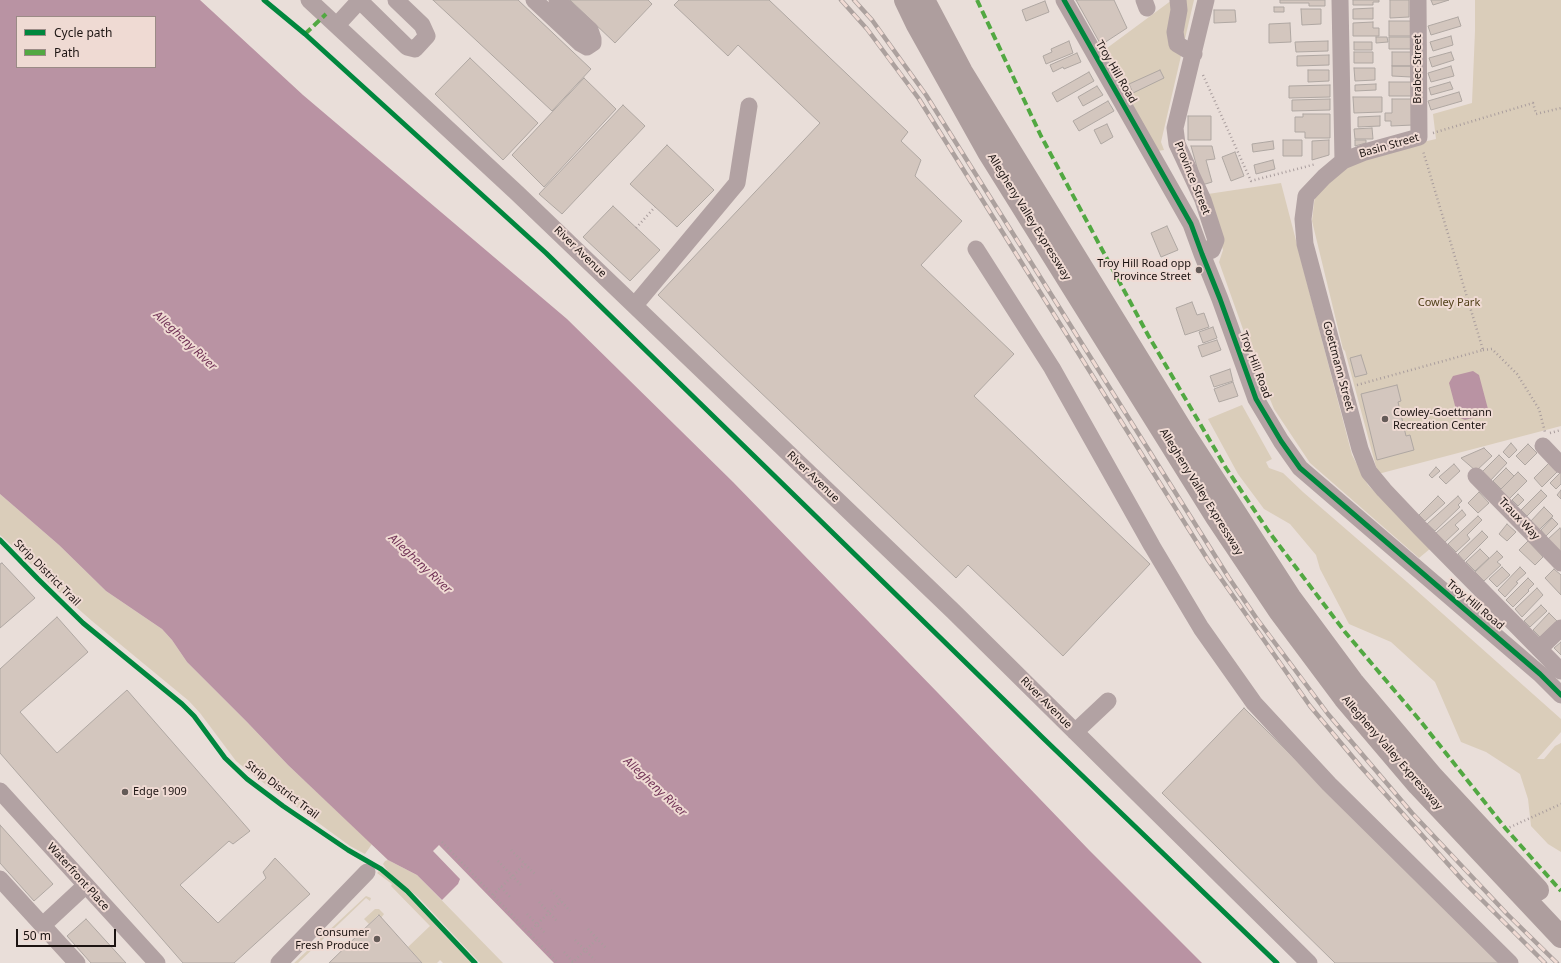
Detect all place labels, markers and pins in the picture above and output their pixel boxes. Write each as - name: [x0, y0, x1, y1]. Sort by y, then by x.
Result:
- place label: Troy Hill Road opp Province Street: [1097, 257, 1191, 283]
- marker: Troy Hill Road opp Province Street: [1194, 265, 1204, 275]
- place label: Cowley-Goettmann Recreation Center: [1393, 406, 1492, 432]
- marker: Cowley-Goettmann Recreation Center: [1380, 414, 1390, 424]
- place label: Edge 1909: [133, 785, 187, 799]
- marker: Edge 1909: [120, 787, 130, 797]
- place label: Consumer Fresh Produce: [295, 926, 369, 952]
- marker: Consumer Fresh Produce: [372, 934, 382, 944]

